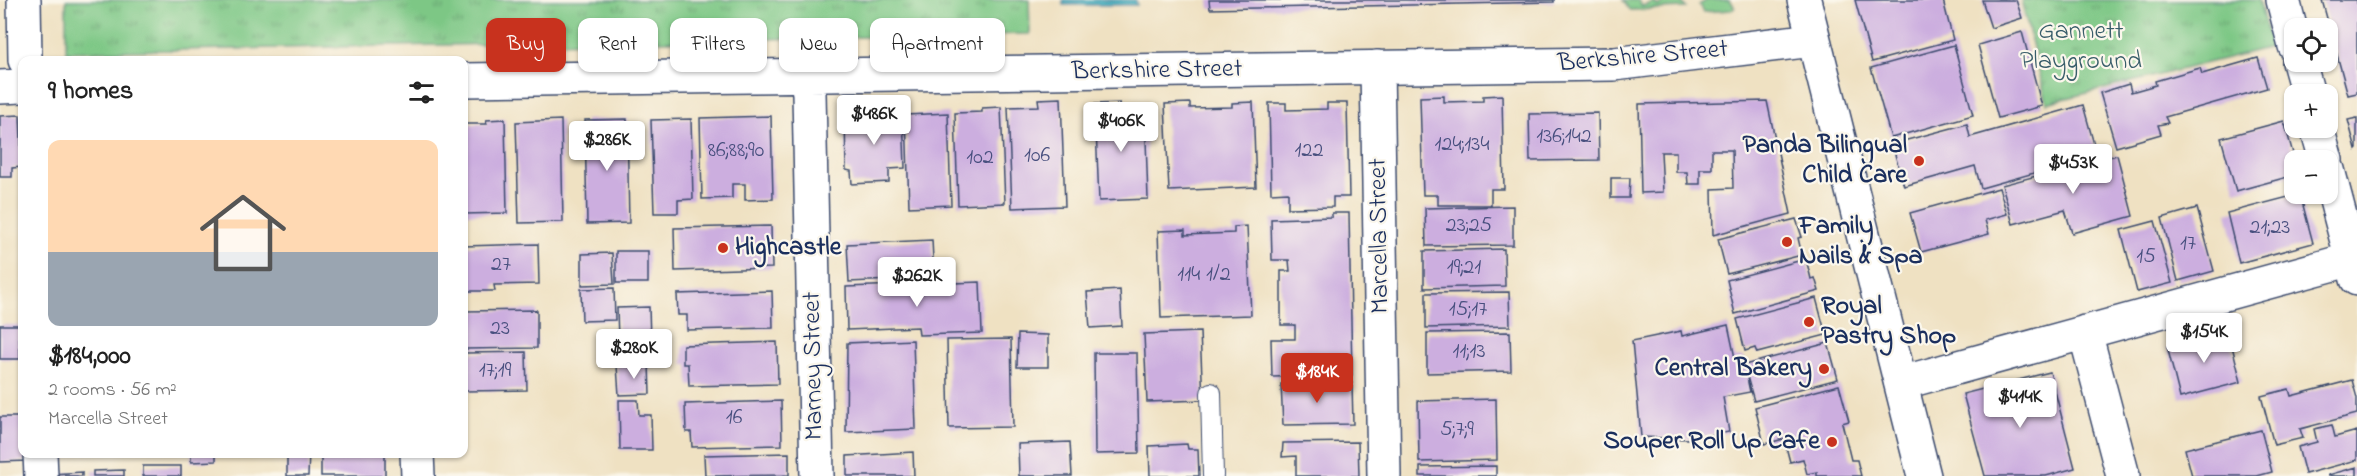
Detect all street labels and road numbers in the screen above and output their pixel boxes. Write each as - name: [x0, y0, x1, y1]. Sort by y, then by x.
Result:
- street label: Berkshire Street: [1555, 31, 1730, 83]
- street label: Berkshire Street: [1070, 51, 1243, 92]
- street label: Marcella Street: [1360, 157, 1400, 314]
- street label: Marney Street: [794, 291, 834, 441]

